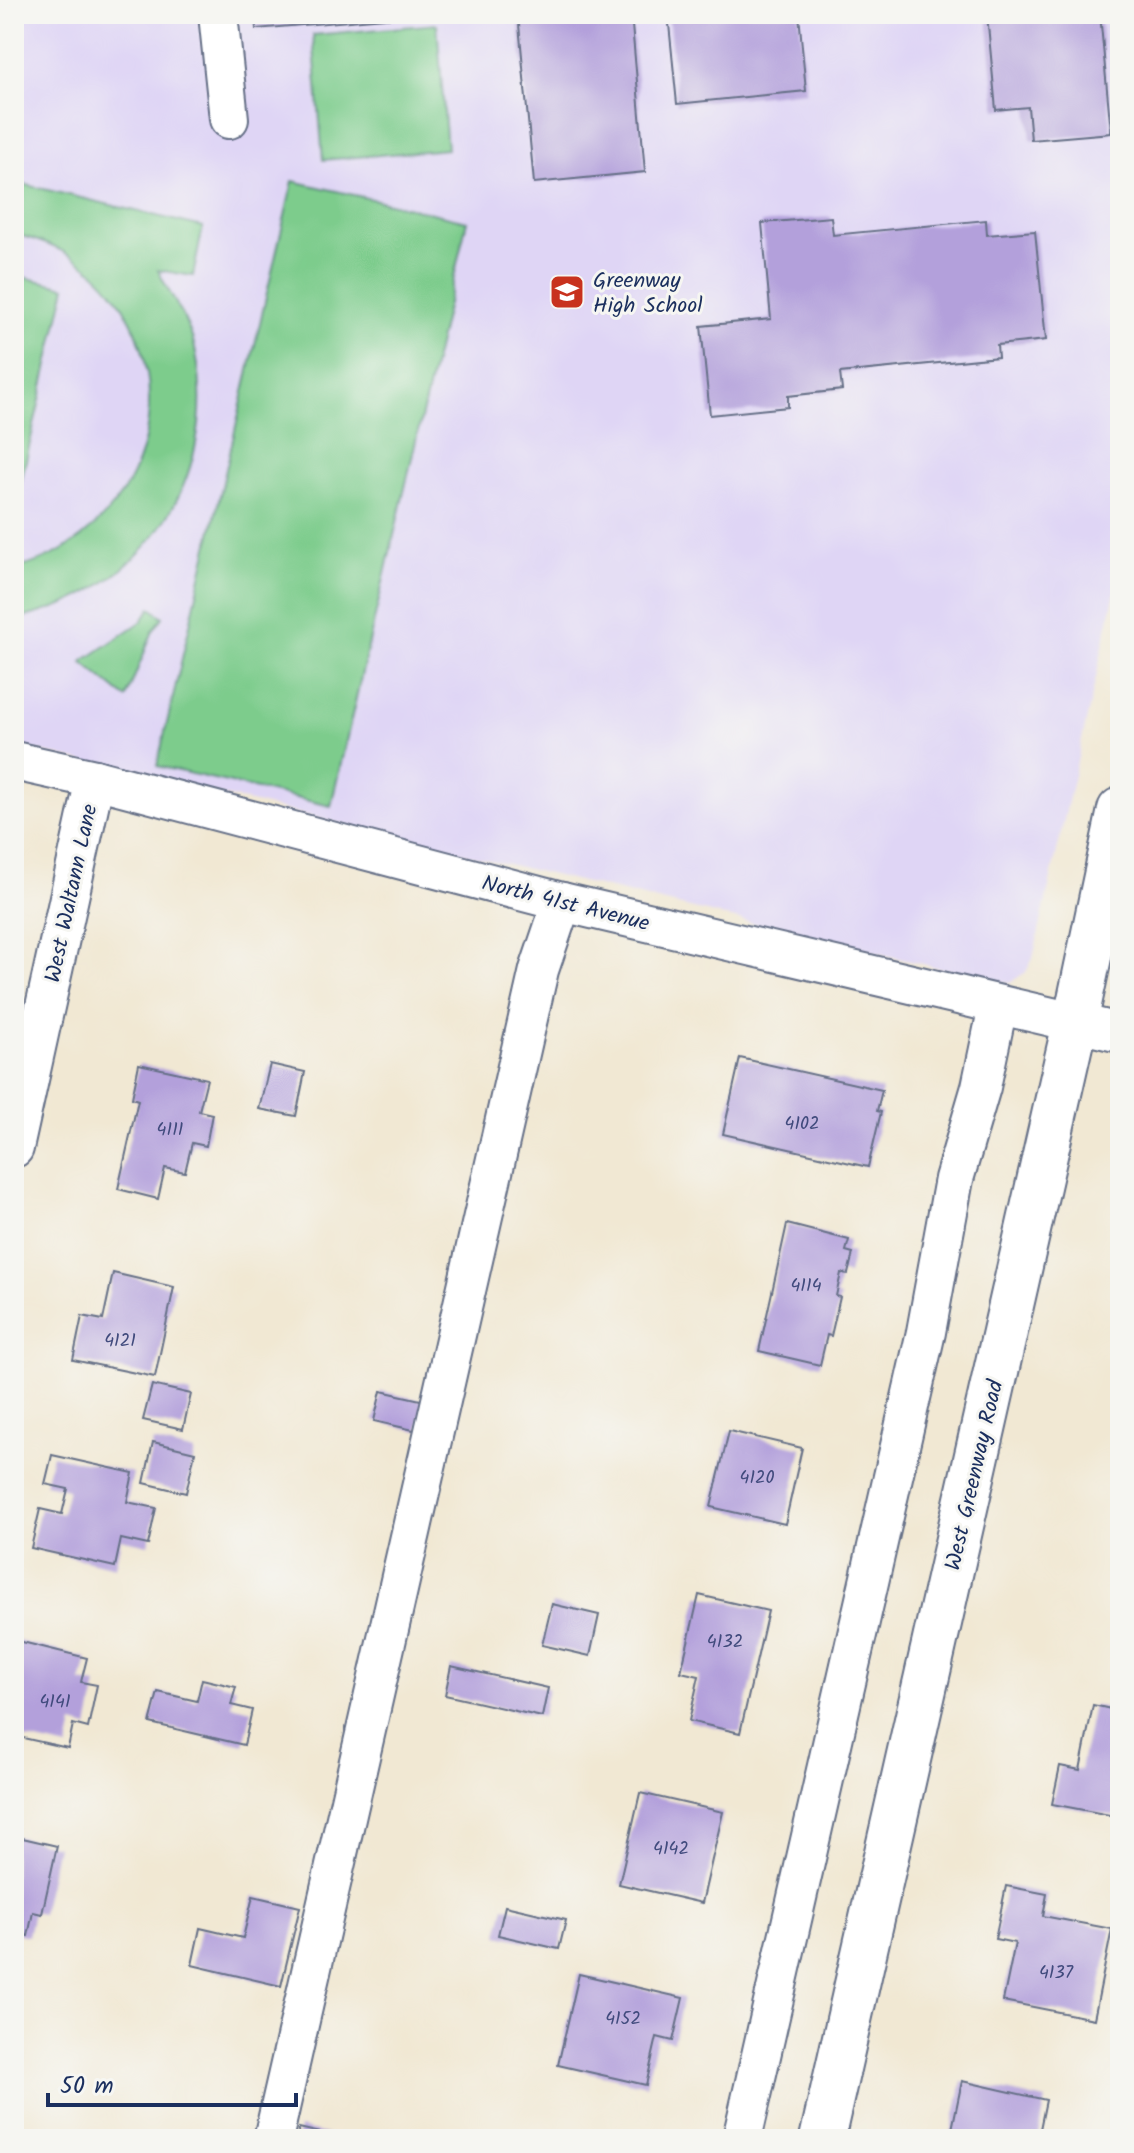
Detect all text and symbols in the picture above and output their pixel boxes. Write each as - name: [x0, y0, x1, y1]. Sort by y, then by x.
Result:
- place label: Greenway High School: [593, 264, 703, 324]
- school or university icon: Greenway High School: [548, 273, 586, 311]
- street label: West Waltann Lane: [36, 801, 108, 986]
- street label: North 41st Avenue: [478, 867, 653, 942]
- house number: 4102: [784, 1110, 820, 1139]
- house number: 4111: [157, 1116, 183, 1145]
- house number: 4114: [790, 1272, 822, 1301]
- house number: 4121: [104, 1327, 136, 1356]
- street label: West Greenway Road: [937, 1376, 1015, 1574]
- house number: 4120: [739, 1464, 775, 1493]
- house number: 4132: [707, 1628, 743, 1657]
- house number: 4141: [39, 1688, 71, 1717]
- house number: 4142: [653, 1835, 689, 1864]
- house number: 4137: [1039, 1959, 1074, 1988]
- house number: 4152: [605, 2005, 641, 2034]
- scale bar: [48, 2057, 296, 2107]
- text: 50 m: [60, 2067, 114, 2106]

